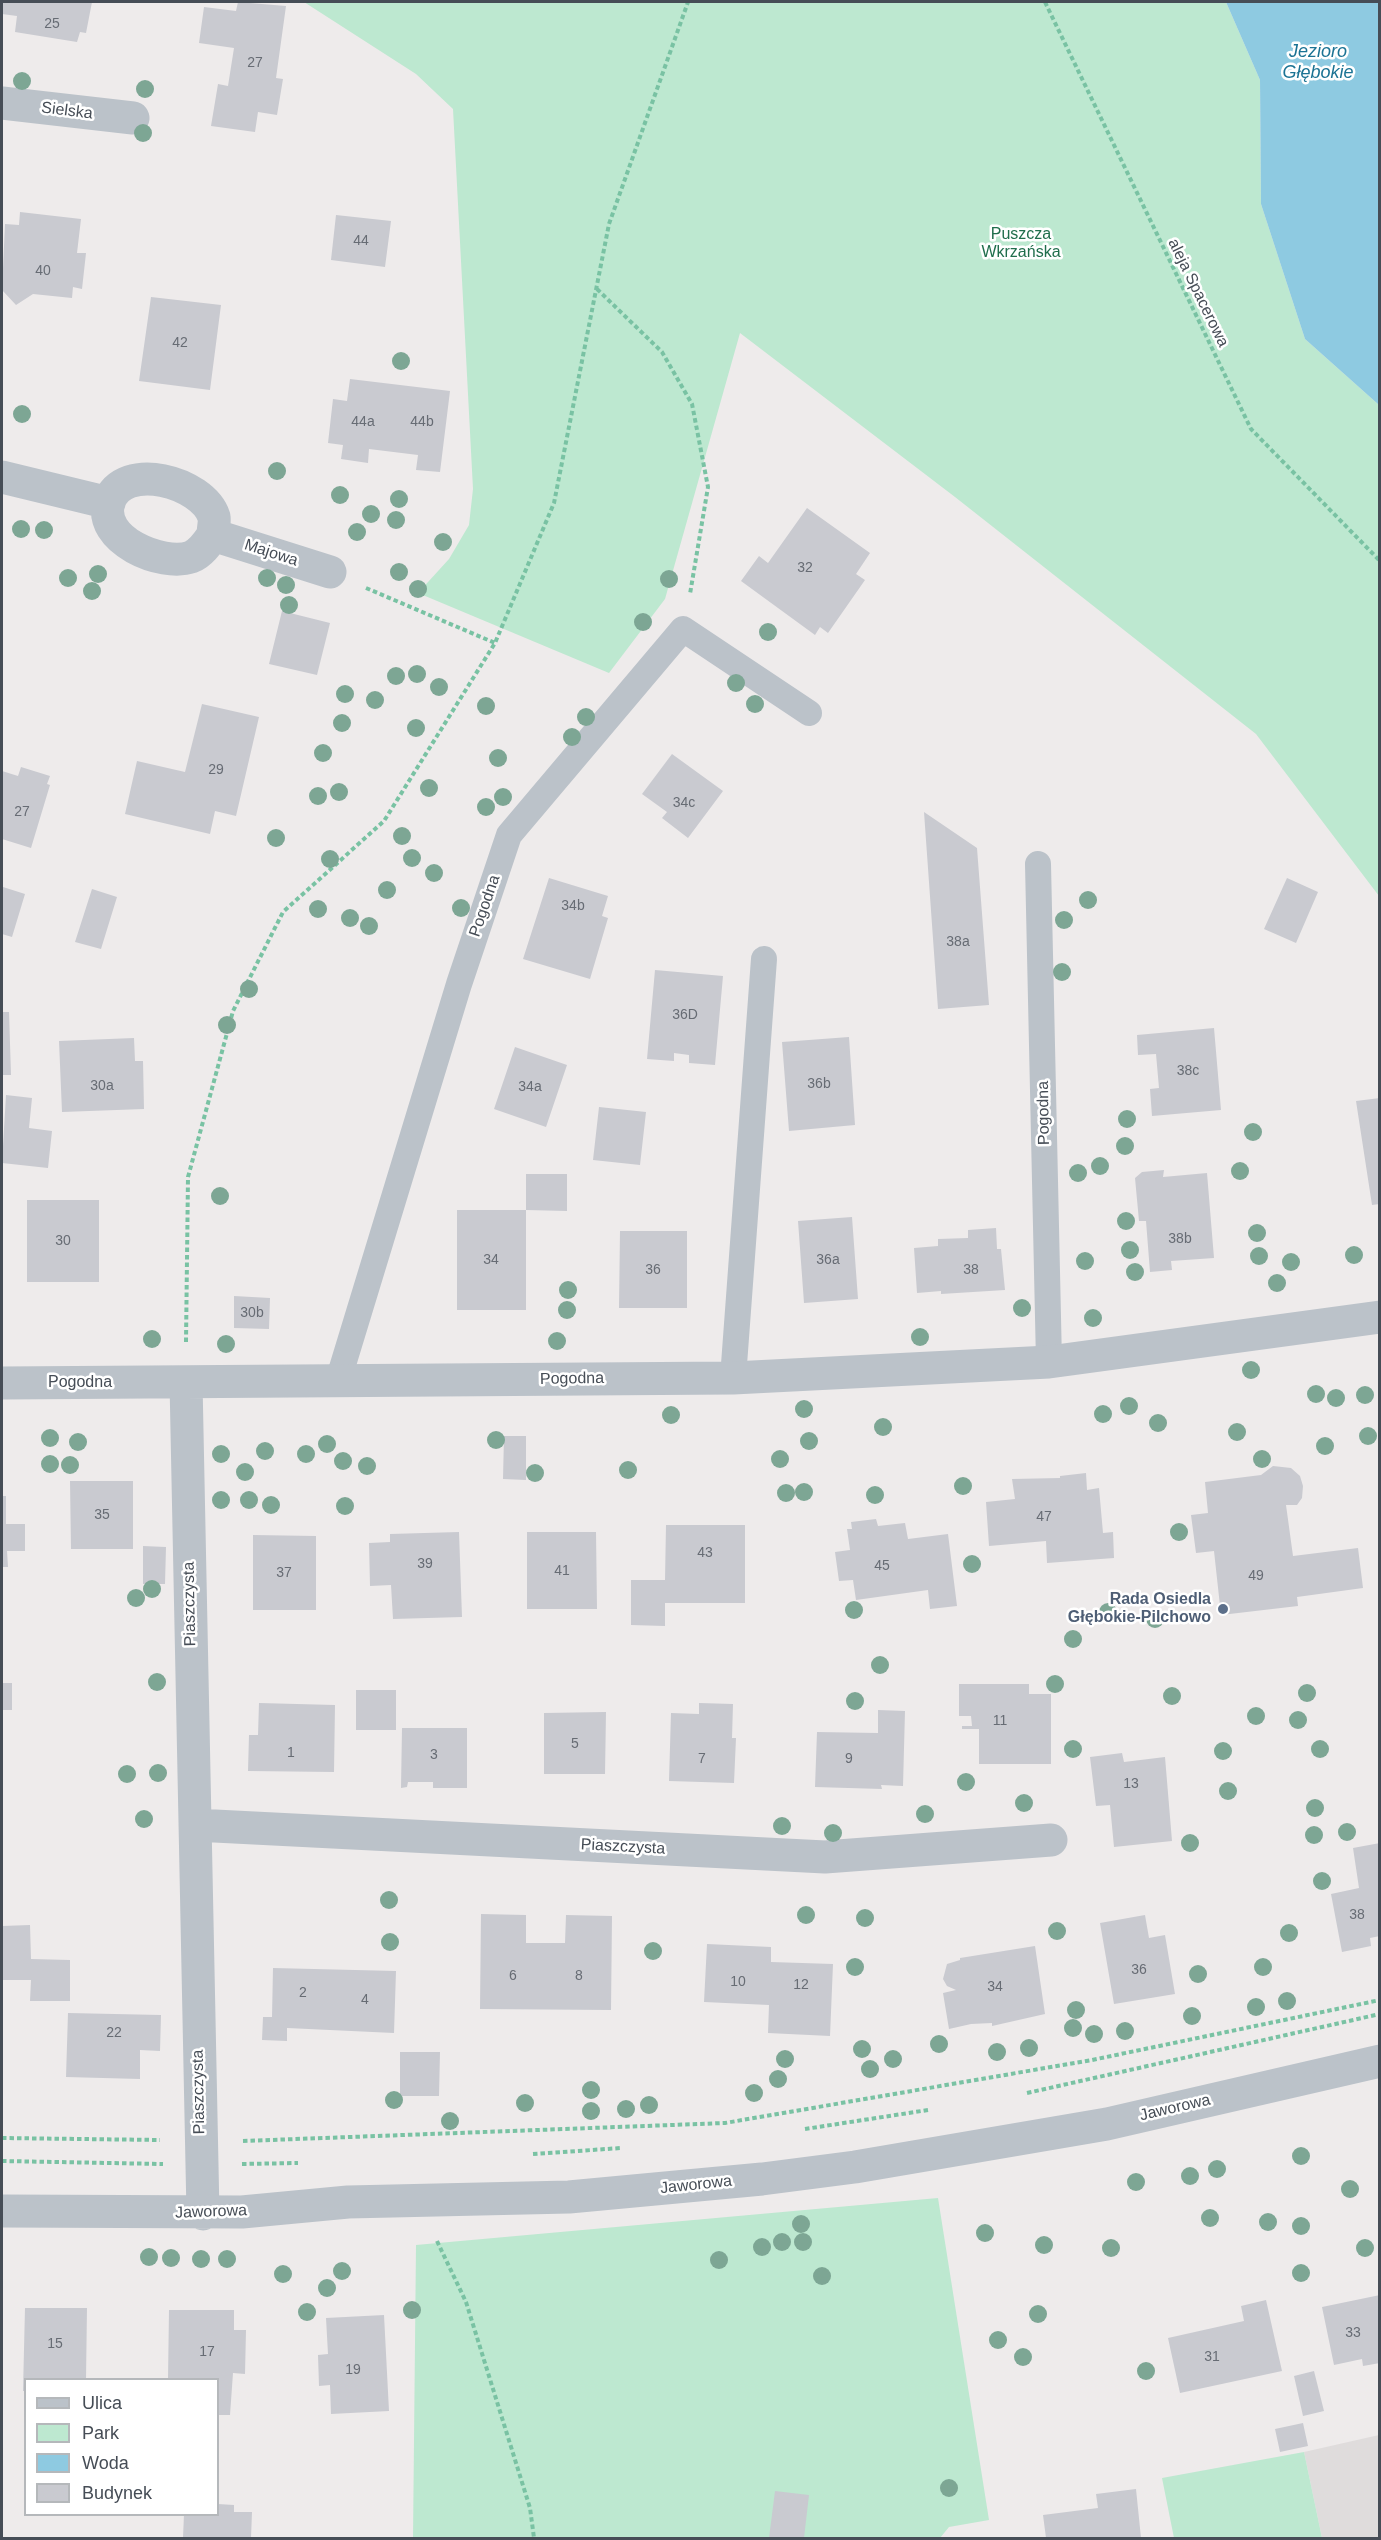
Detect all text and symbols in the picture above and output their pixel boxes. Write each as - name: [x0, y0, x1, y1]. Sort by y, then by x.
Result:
- house number: 25: [44, 16, 60, 32]
- water label: Jezioro Głębokie: [1282, 41, 1354, 84]
- house number: 27: [247, 55, 263, 71]
- street label: Sielska: [40, 98, 94, 124]
- park label: Puszcza Wkrzańska: [981, 225, 1061, 263]
- house number: 44: [353, 233, 369, 249]
- street label: aleja Spacerowa: [1163, 236, 1233, 350]
- house number: 40: [35, 263, 51, 279]
- house number: 42: [172, 335, 188, 351]
- house number: 44a: [351, 414, 375, 430]
- house number: 44b: [410, 414, 434, 430]
- street label: Majowa: [242, 535, 300, 571]
- house number: 32: [797, 560, 813, 576]
- house number: 29: [208, 762, 224, 778]
- house number: 34c: [673, 795, 695, 811]
- house number: 27: [14, 804, 30, 820]
- street label: Pogodna: [465, 873, 505, 939]
- house number: 34b: [561, 898, 585, 914]
- house number: 38a: [946, 934, 970, 950]
- house number: 36D: [672, 1007, 698, 1023]
- house number: 38c: [1177, 1063, 1199, 1079]
- house number: 36b: [807, 1076, 831, 1092]
- house number: 30a: [90, 1078, 114, 1094]
- house number: 34a: [518, 1079, 542, 1095]
- street label: Pogodna: [1034, 1081, 1054, 1145]
- house number: 38b: [1168, 1231, 1192, 1247]
- house number: 30: [55, 1233, 71, 1249]
- house number: 34: [483, 1252, 499, 1268]
- house number: 36a: [816, 1252, 840, 1268]
- house number: 36: [645, 1262, 661, 1278]
- house number: 38: [963, 1262, 979, 1278]
- house number: 30b: [240, 1305, 264, 1321]
- street label: Pogodna: [540, 1369, 604, 1389]
- street label: Pogodna: [48, 1373, 112, 1393]
- house number: 35: [94, 1507, 110, 1523]
- house number: 47: [1036, 1509, 1052, 1525]
- house number: 43: [697, 1545, 713, 1561]
- house number: 39: [417, 1556, 433, 1572]
- house number: 45: [874, 1558, 890, 1574]
- street label: Piaszczysta: [180, 1562, 200, 1646]
- house number: 41: [554, 1563, 570, 1579]
- house number: 37: [276, 1565, 292, 1581]
- house number: 49: [1248, 1568, 1264, 1584]
- place label: Rada Osiedla Głębokie-Pilchowo: [1068, 1590, 1211, 1628]
- marker: Rada Osiedla Głębokie-Pilchowo: [1216, 1602, 1230, 1616]
- house number: 11: [993, 1713, 1007, 1729]
- house number: 5: [571, 1736, 579, 1752]
- house number: 1: [287, 1745, 295, 1761]
- house number: 3: [430, 1747, 438, 1763]
- house number: 7: [698, 1751, 706, 1767]
- house number: 9: [845, 1751, 853, 1767]
- house number: 13: [1123, 1776, 1139, 1792]
- street label: Piaszczysta: [580, 1835, 666, 1859]
- house number: 38: [1349, 1907, 1365, 1923]
- house number: 36: [1131, 1962, 1147, 1978]
- house number: 6: [509, 1968, 517, 1984]
- house number: 8: [575, 1968, 583, 1984]
- house number: 10: [730, 1974, 746, 1990]
- house number: 12: [793, 1977, 809, 1993]
- house number: 34: [987, 1979, 1003, 1995]
- house number: 2: [299, 1985, 307, 2001]
- house number: 4: [361, 1992, 369, 2008]
- house number: 22: [106, 2025, 122, 2041]
- street label: Piaszczysta: [189, 2050, 209, 2134]
- street label: Jaworowa: [1138, 2091, 1212, 2125]
- street label: Jaworowa: [659, 2172, 733, 2198]
- street label: Jaworowa: [175, 2201, 247, 2223]
- house number: 33: [1345, 2325, 1361, 2341]
- house number: 15: [47, 2336, 63, 2352]
- house number: 17: [199, 2344, 215, 2360]
- house number: 31: [1204, 2349, 1220, 2365]
- house number: 19: [345, 2362, 361, 2378]
- legend: [24, 2378, 219, 2516]
- text: Ulica: [82, 2393, 122, 2413]
- text: Park: [82, 2423, 119, 2443]
- text: Woda: [82, 2453, 129, 2473]
- text: Budynek: [82, 2483, 152, 2503]

